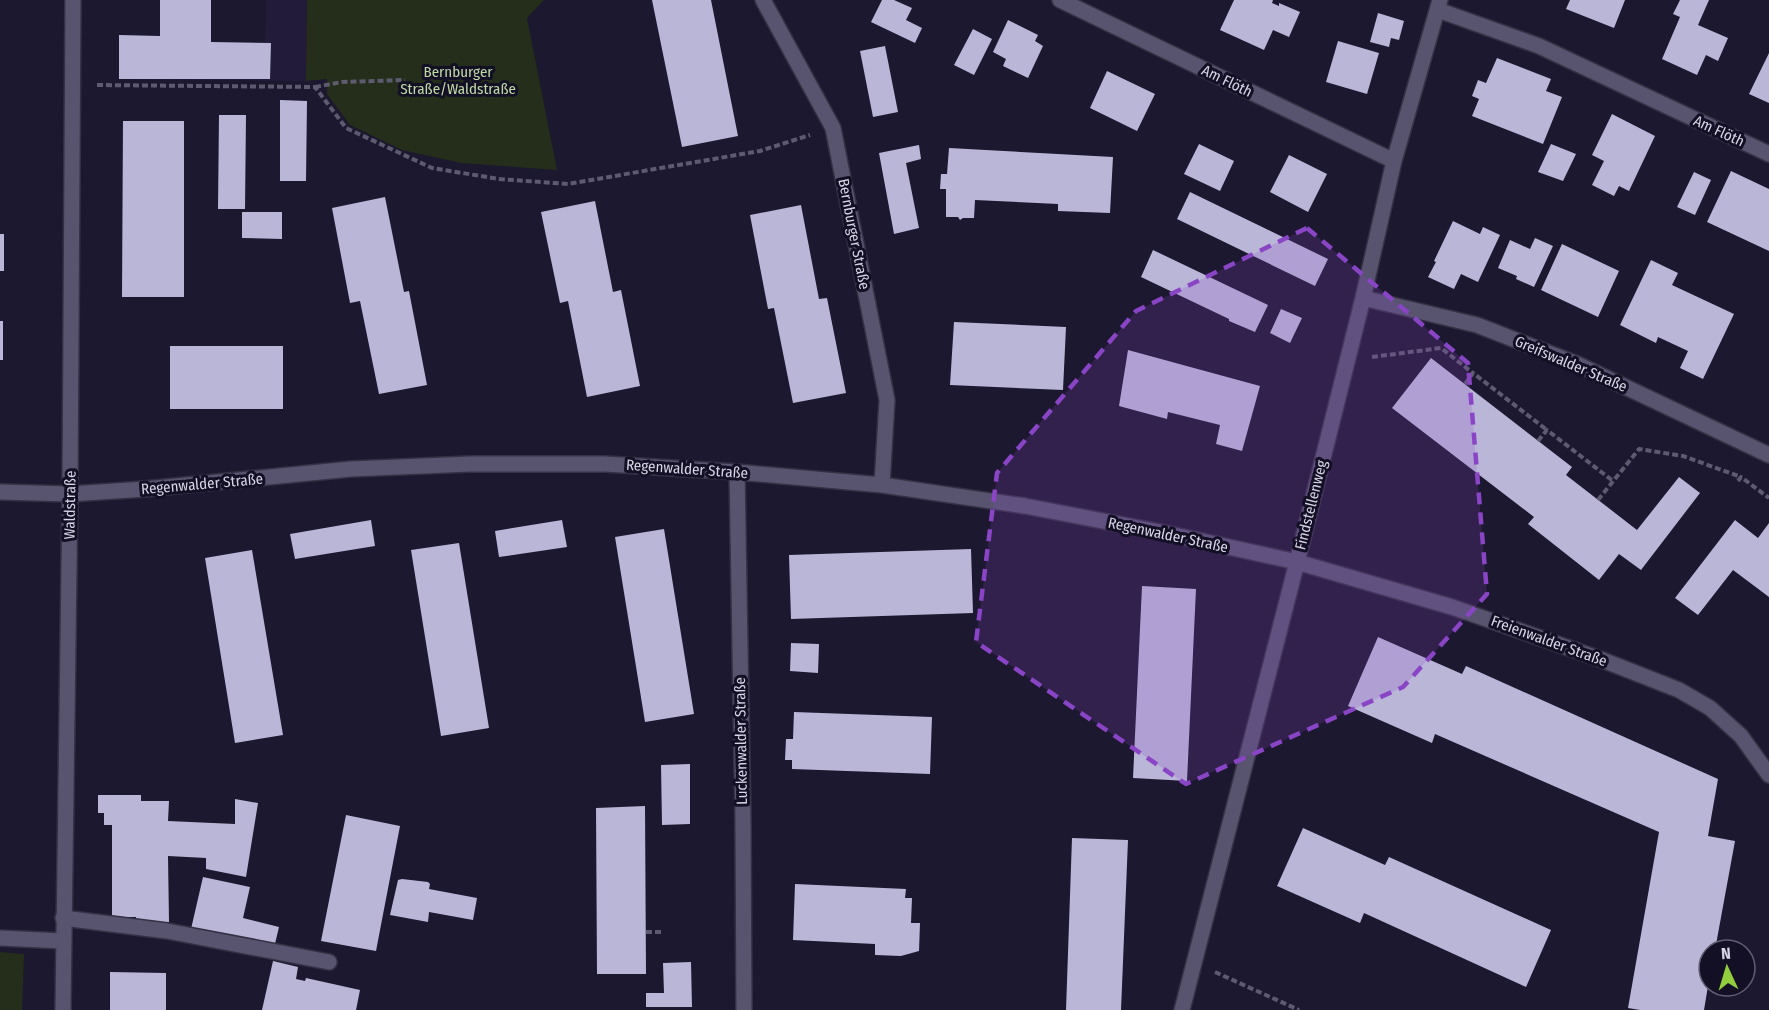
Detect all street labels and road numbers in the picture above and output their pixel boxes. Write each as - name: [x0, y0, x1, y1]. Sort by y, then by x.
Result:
- street label: Am Flöth: [1199, 61, 1255, 101]
- street label: Am Flöth: [1691, 111, 1747, 151]
- street label: Bernburger Straße: [834, 177, 874, 291]
- street label: Greifswalder Straße: [1512, 332, 1630, 396]
- street label: Regenwalder Straße: [625, 456, 749, 482]
- street label: Findstellenweg: [1291, 458, 1331, 552]
- street label: Waldstraße: [60, 470, 80, 540]
- street label: Regenwalder Straße: [140, 470, 264, 498]
- street label: Regenwalder Straße: [1106, 513, 1230, 557]
- street label: Freienwalder Straße: [1489, 612, 1609, 670]
- street label: Luckenwalder Straße: [731, 677, 751, 805]

